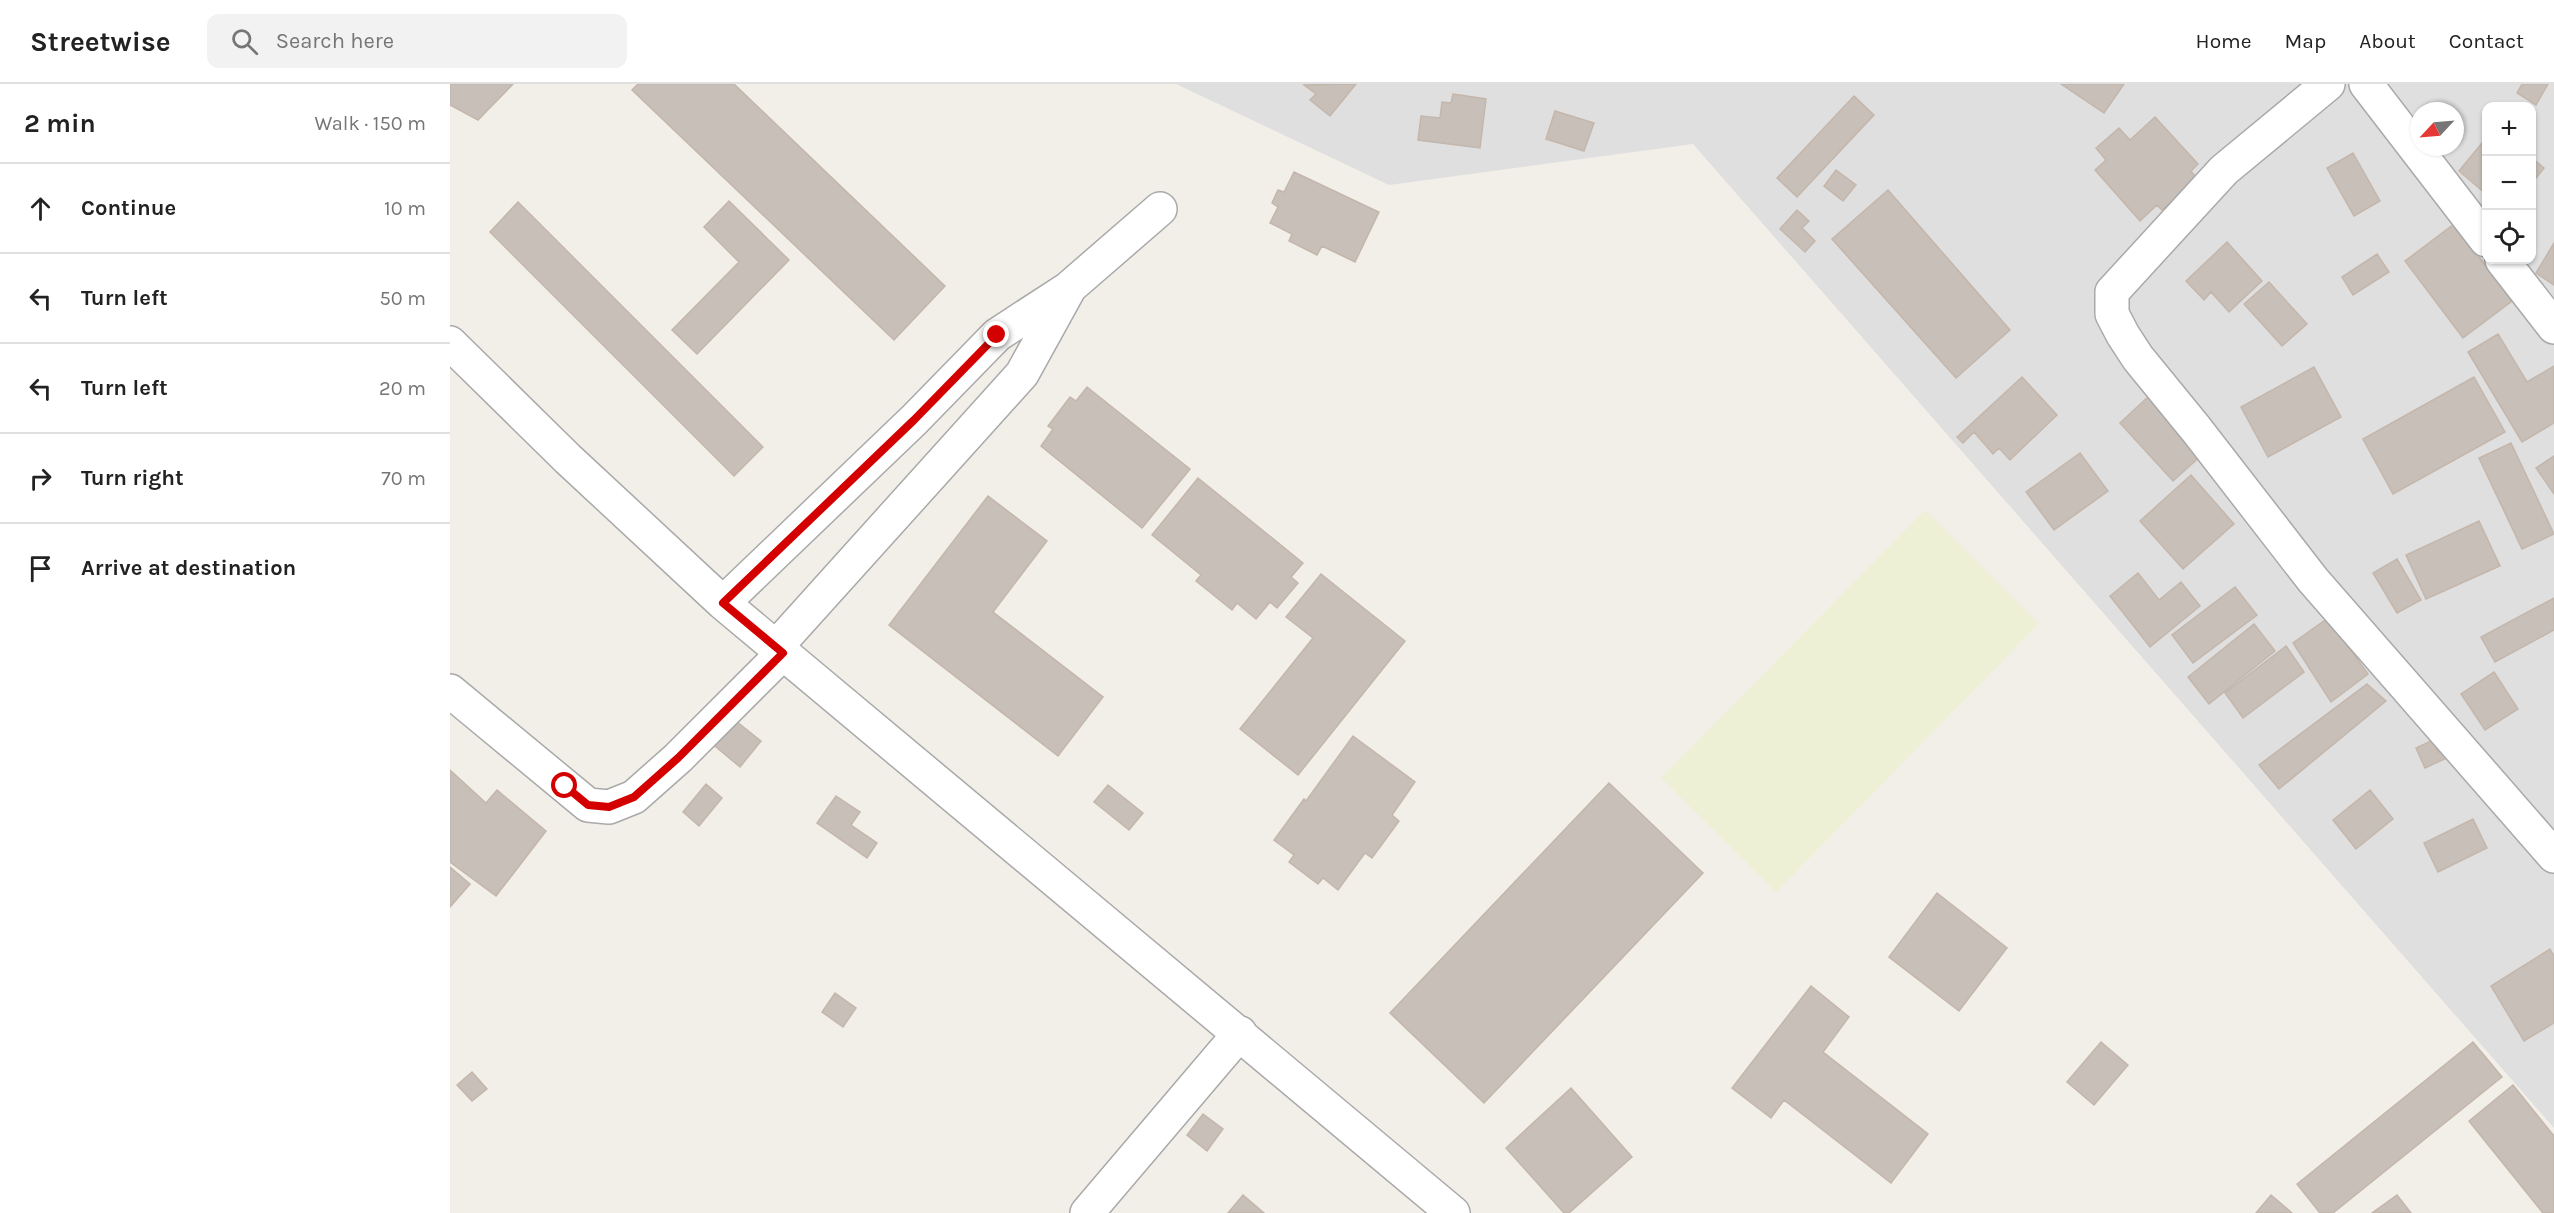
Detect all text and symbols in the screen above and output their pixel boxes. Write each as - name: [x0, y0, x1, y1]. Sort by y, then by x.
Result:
- search box: [207, 14, 627, 68]
- text: Streetwise: [30, 25, 171, 58]
- icon: search: [228, 25, 261, 58]
- text: Search here: [276, 28, 394, 54]
- text: Home: [2196, 29, 2252, 53]
- text: Map: [2285, 29, 2326, 53]
- text: About: [2359, 29, 2416, 53]
- text: Contact: [2449, 29, 2524, 53]
- north arrow: [2410, 102, 2464, 156]
- map controls: [2482, 102, 2536, 264]
- button: +: [2482, 102, 2536, 156]
- text: 2 min: [24, 108, 96, 139]
- text: Walk · 150 m: [315, 112, 426, 135]
- button: −: [2482, 156, 2536, 210]
- icon: ahead: [24, 192, 57, 225]
- text: Continue: [81, 195, 176, 221]
- text: 10 m: [384, 197, 426, 220]
- button: locate: [2482, 210, 2536, 264]
- icon: left: [24, 282, 57, 315]
- text: Turn left: [81, 285, 168, 311]
- text: 50 m: [379, 287, 426, 310]
- route end: [983, 321, 1009, 347]
- icon: left: [24, 372, 57, 405]
- text: Turn left: [81, 375, 168, 401]
- text: 20 m: [379, 377, 426, 400]
- icon: right: [24, 462, 57, 495]
- text: Turn right: [81, 465, 184, 491]
- text: 70 m: [381, 467, 426, 490]
- icon: arrive: [24, 552, 57, 585]
- text: Arrive at destination: [81, 555, 296, 581]
- route start: [551, 772, 577, 798]

